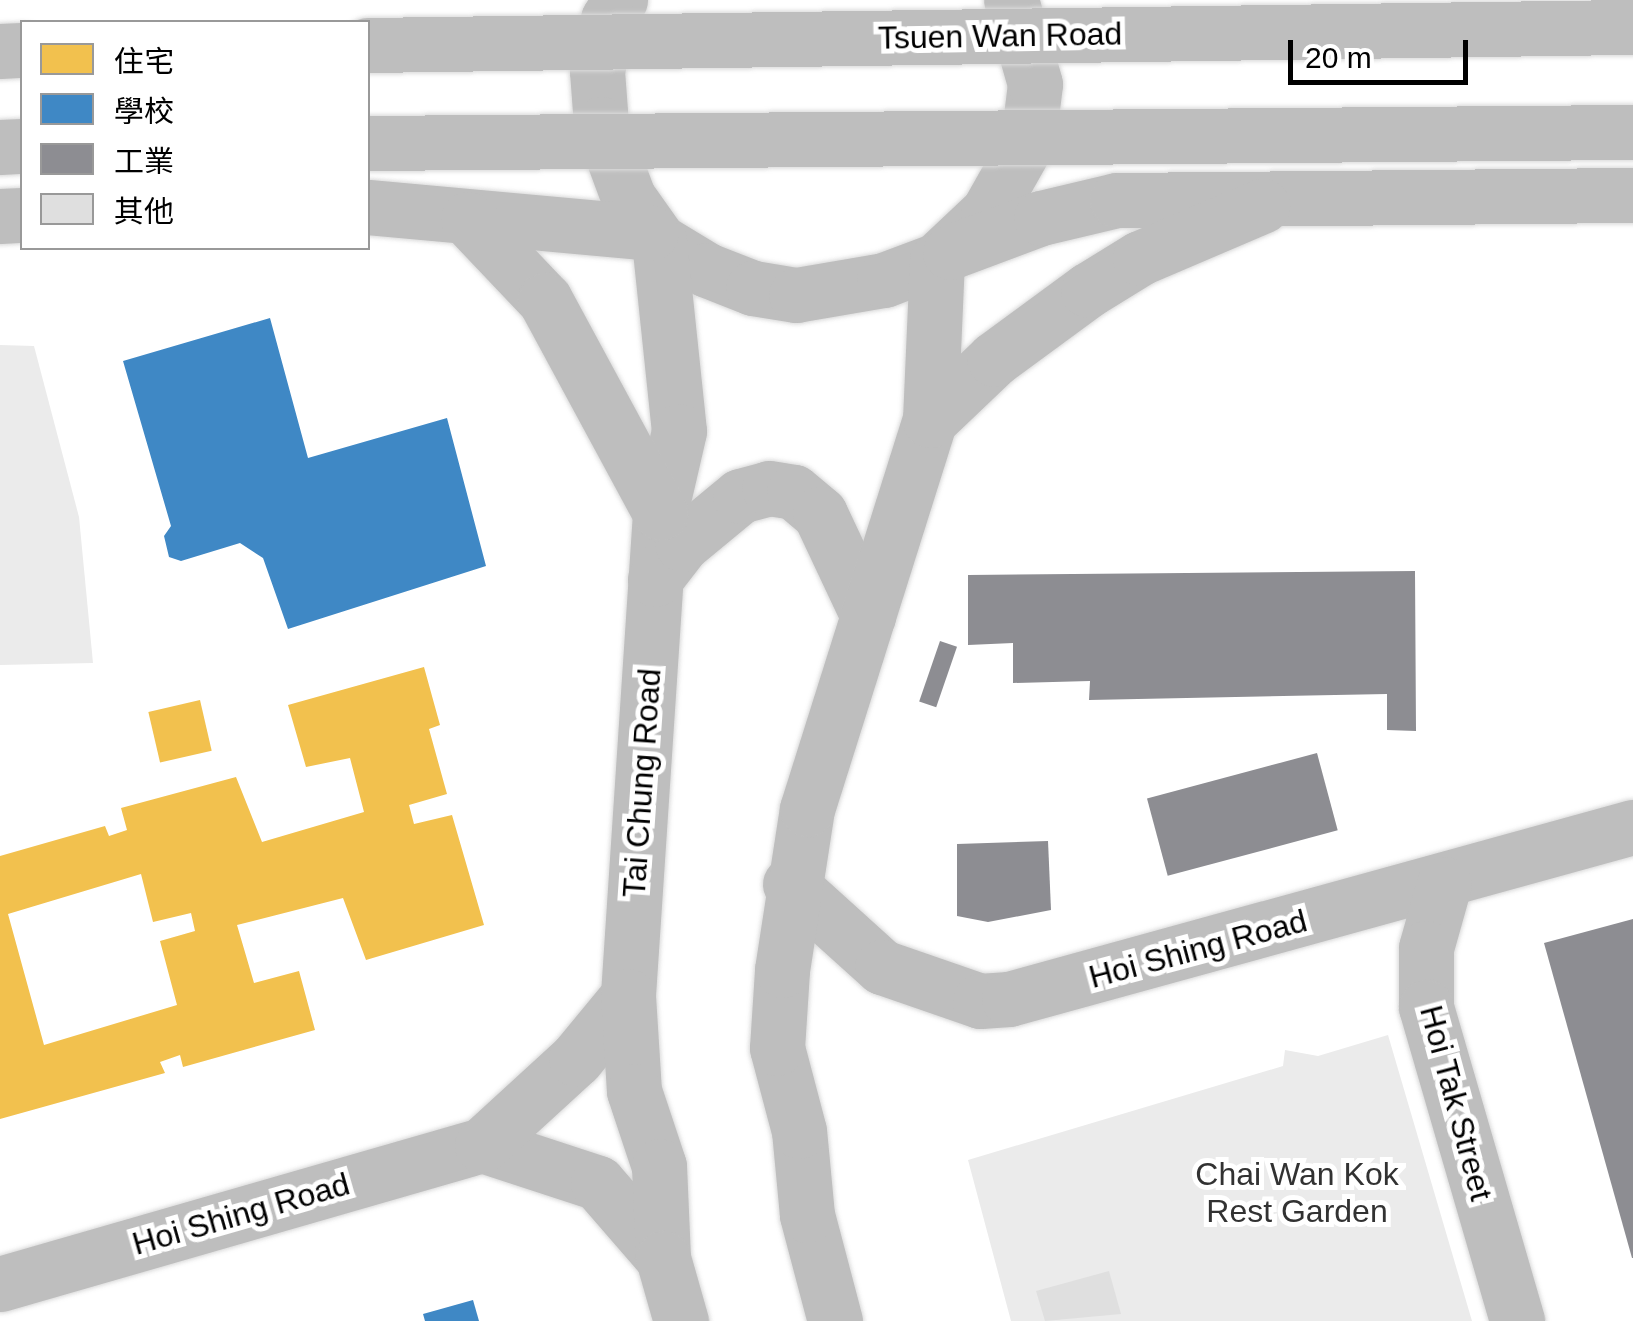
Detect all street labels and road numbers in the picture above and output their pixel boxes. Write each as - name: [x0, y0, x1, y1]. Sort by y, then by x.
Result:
- street label: Tsuen Wan Road: [878, 15, 1122, 57]
- street label: Tai Chung Road: [615, 667, 669, 899]
- street label: Hoi Shing Road: [1085, 901, 1311, 997]
- street label: Hoi Tak Street: [1411, 1001, 1501, 1205]
- street label: Hoi Shing Road: [128, 1165, 354, 1263]

